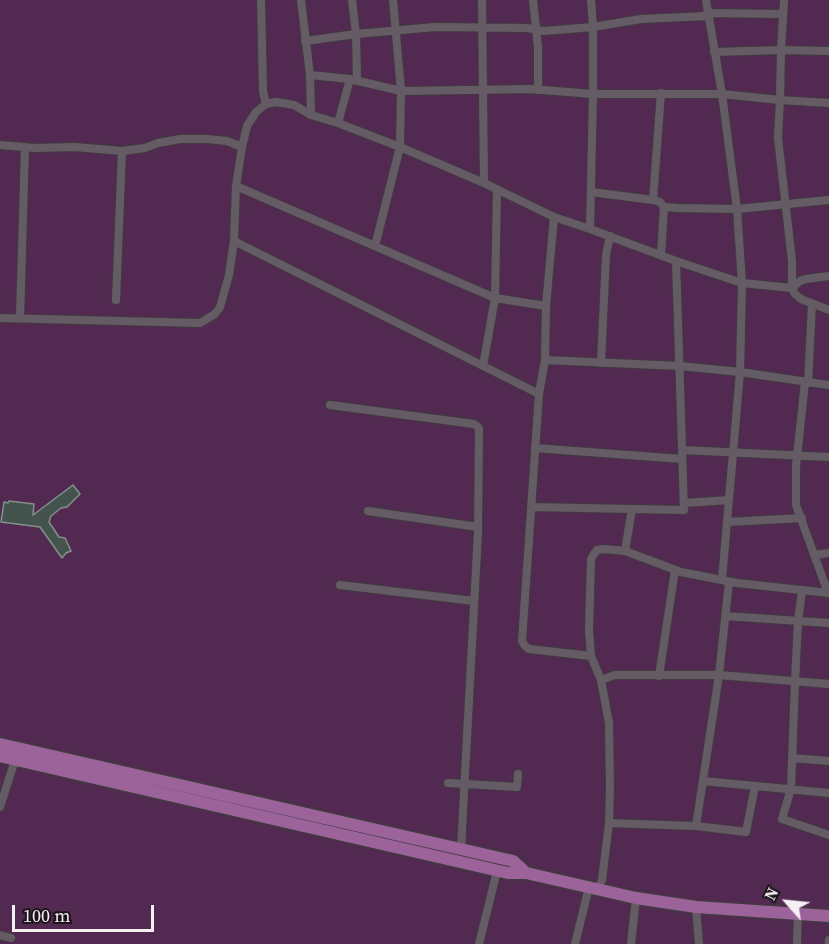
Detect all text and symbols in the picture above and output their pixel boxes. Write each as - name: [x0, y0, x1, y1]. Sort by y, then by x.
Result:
- north arrow: [757, 872, 817, 932]
- text: N: [759, 884, 783, 904]
- scale bar: [15, 893, 158, 931]
- text: 100 m: [23, 903, 70, 928]

